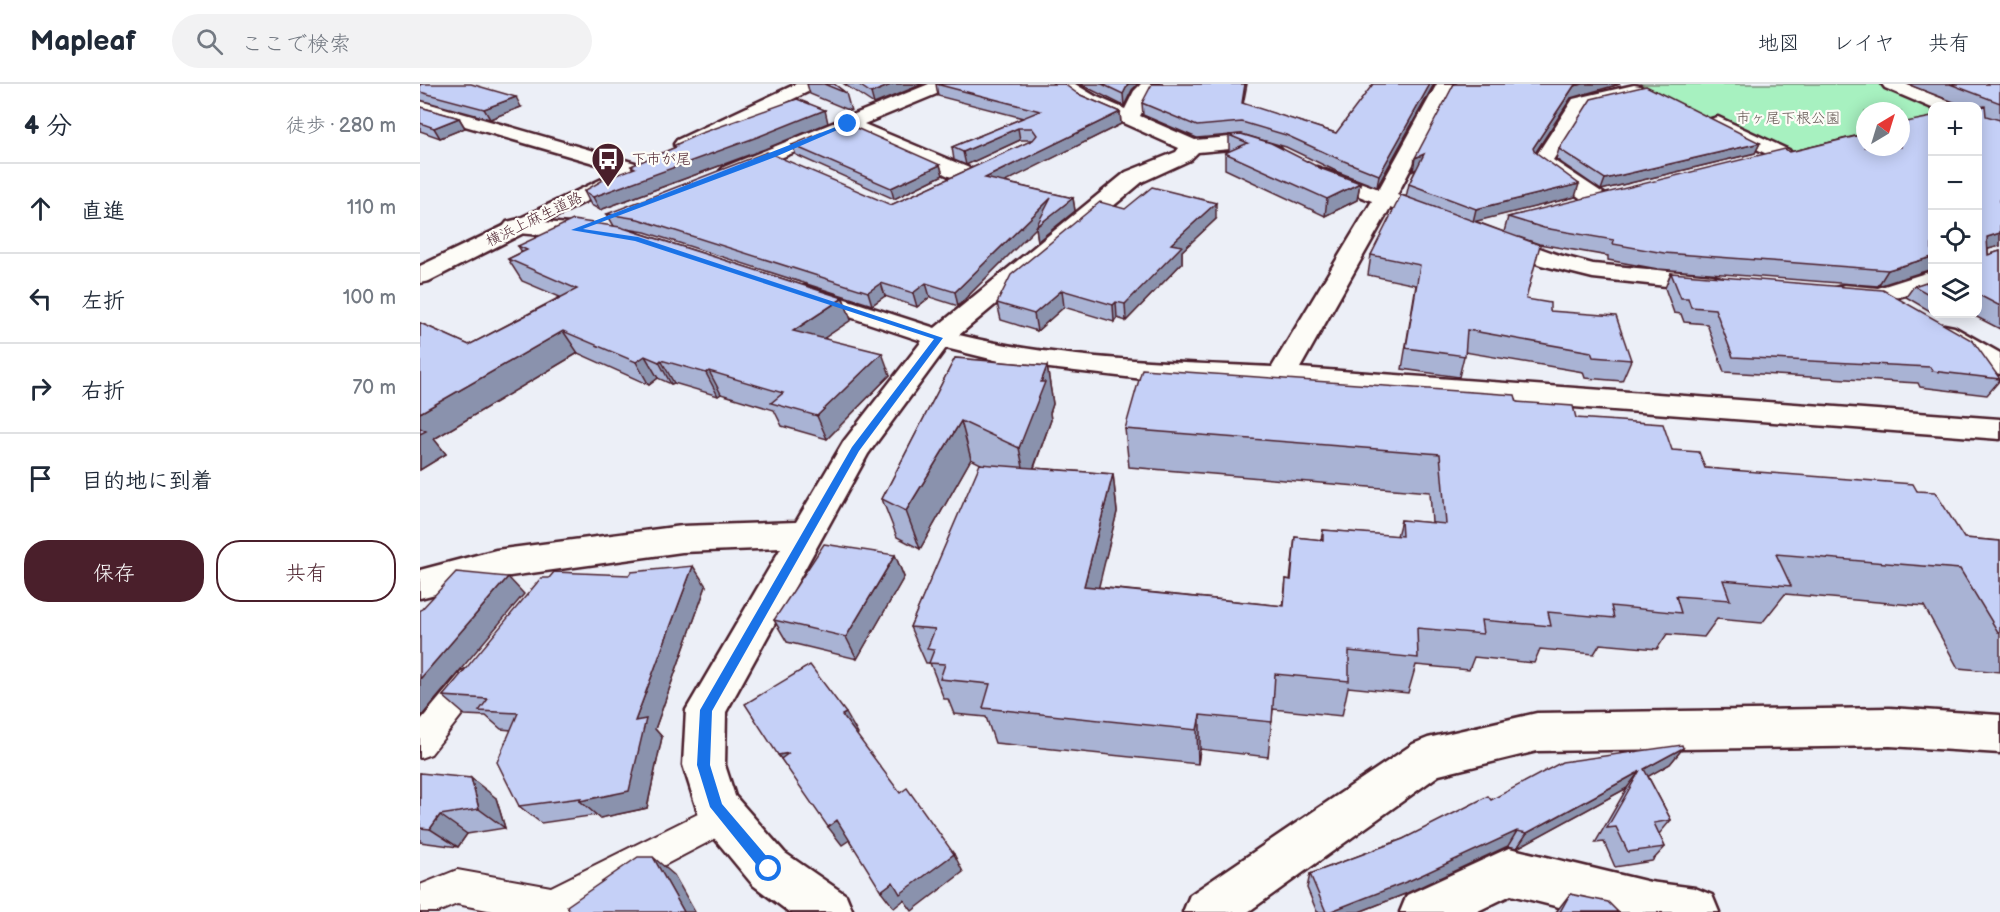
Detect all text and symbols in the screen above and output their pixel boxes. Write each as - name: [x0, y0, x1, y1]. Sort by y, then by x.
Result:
- search box: [172, 14, 592, 68]
- text: Mapleaf: [30, 25, 136, 58]
- icon: search: [193, 25, 226, 58]
- text: ここで検索: [241, 31, 351, 58]
- text: 地図: [1758, 31, 1800, 56]
- text: レイヤ: [1833, 31, 1895, 56]
- text: 共有: [1928, 31, 1970, 56]
- north arrow: [1856, 102, 1910, 156]
- map controls: [1928, 102, 1982, 318]
- button: +: [1928, 102, 1982, 156]
- park label: 市ヶ尾下根公園: [1735, 109, 1841, 128]
- route end: [834, 110, 860, 136]
- text: 4 分: [24, 111, 72, 142]
- text: 徒歩 · 280 m: [286, 114, 396, 138]
- bus stop icon: 下市が尾: [590, 141, 626, 188]
- place label: 下市が尾: [631, 150, 691, 169]
- button: −: [1928, 156, 1982, 210]
- street label: 横浜上麻生道路: [483, 188, 586, 251]
- icon: ahead: [24, 192, 57, 225]
- text: 110 m: [347, 196, 396, 220]
- text: 直進: [81, 198, 125, 225]
- button: locate: [1928, 210, 1982, 264]
- button: layers: [1928, 264, 1982, 318]
- icon: left: [24, 282, 57, 315]
- text: 100 m: [343, 286, 396, 310]
- text: 左折: [81, 288, 125, 315]
- icon: right: [24, 372, 57, 405]
- text: 70 m: [352, 376, 396, 400]
- text: 右折: [81, 378, 125, 405]
- icon: arrive: [24, 462, 57, 495]
- text: 目的地に到着: [81, 468, 213, 495]
- button: 保存: [24, 540, 204, 602]
- button: 共有: [216, 540, 396, 602]
- route start: [755, 855, 781, 881]

